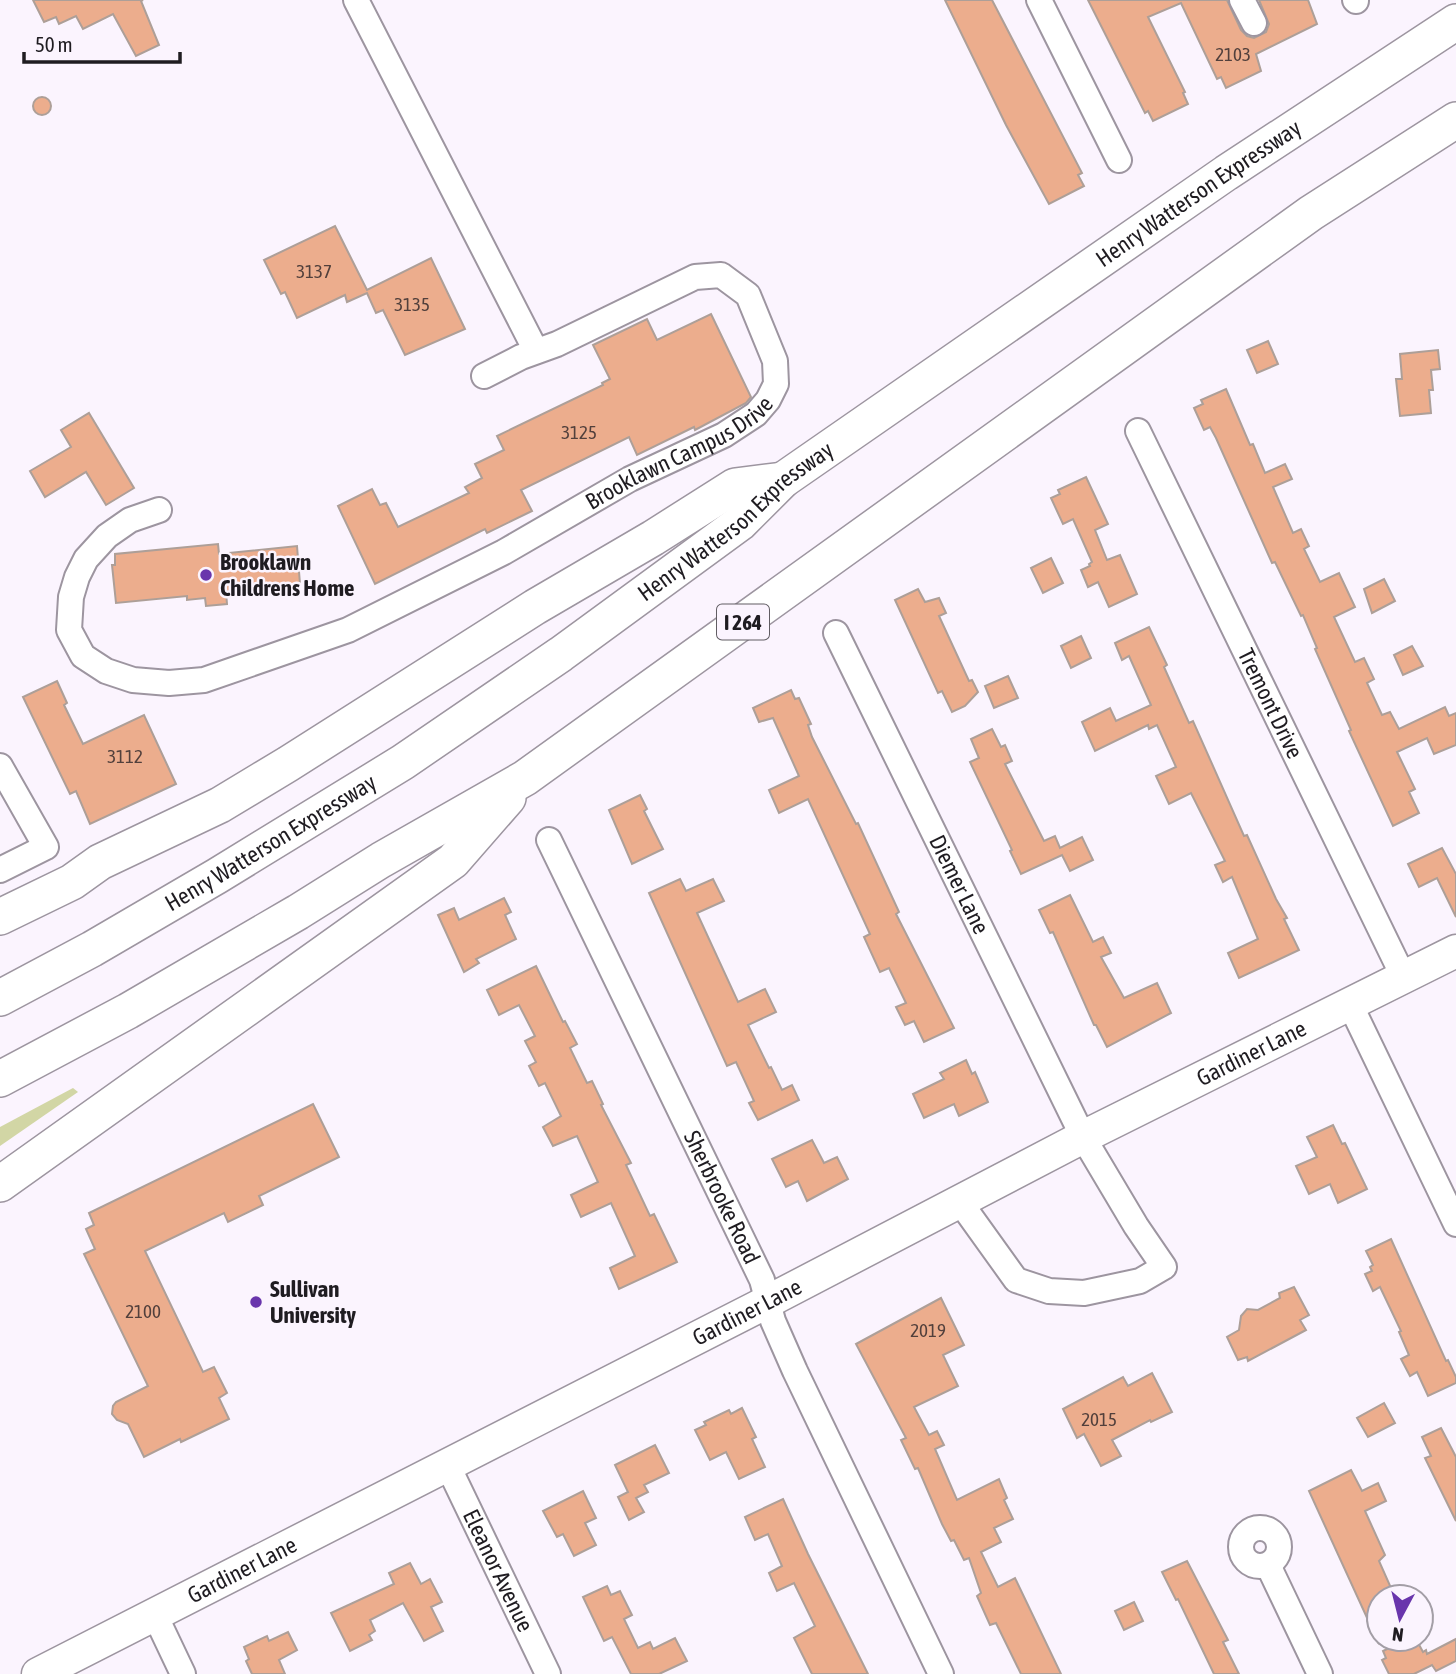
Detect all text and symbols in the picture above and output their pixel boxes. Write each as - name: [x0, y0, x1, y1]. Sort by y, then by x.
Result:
- scale bar: [24, 21, 180, 65]
- text: 50 m: [35, 32, 73, 56]
- house number: 2103: [1215, 43, 1251, 65]
- street label: Henry Watterson Expressway: [1091, 114, 1306, 272]
- house number: 3137: [296, 260, 332, 282]
- house number: 3135: [394, 293, 430, 315]
- street label: Brooklawn Campus Drive: [581, 391, 778, 515]
- house number: 3125: [561, 421, 597, 443]
- street label: Henry Watterson Expressway: [633, 436, 838, 606]
- place label: Brooklawn Childrens Home: [220, 549, 354, 601]
- marker: Brooklawn Childrens Home: [198, 567, 214, 583]
- road number: I 264: [717, 604, 769, 640]
- street label: Tremont Drive: [1233, 644, 1308, 763]
- house number: 3112: [107, 745, 143, 767]
- street label: Henry Watterson Expressway: [160, 769, 381, 916]
- street label: Diemer Lane: [924, 831, 994, 938]
- street label: Gardiner Lane: [1192, 1015, 1310, 1091]
- street label: Sherbrooke Road: [679, 1127, 765, 1268]
- street label: Gardiner Lane: [688, 1273, 806, 1351]
- place label: Sullivan University: [270, 1276, 357, 1328]
- marker: Sullivan University: [248, 1294, 264, 1310]
- house number: 2100: [125, 1300, 161, 1322]
- house number: 2019: [910, 1319, 946, 1341]
- house number: 2015: [1081, 1408, 1117, 1430]
- street label: Eleanor Avenue: [458, 1505, 539, 1636]
- street label: Gardiner Lane: [183, 1531, 301, 1608]
- north arrow: [1365, 1583, 1435, 1653]
- text: N: [1391, 1623, 1405, 1646]

